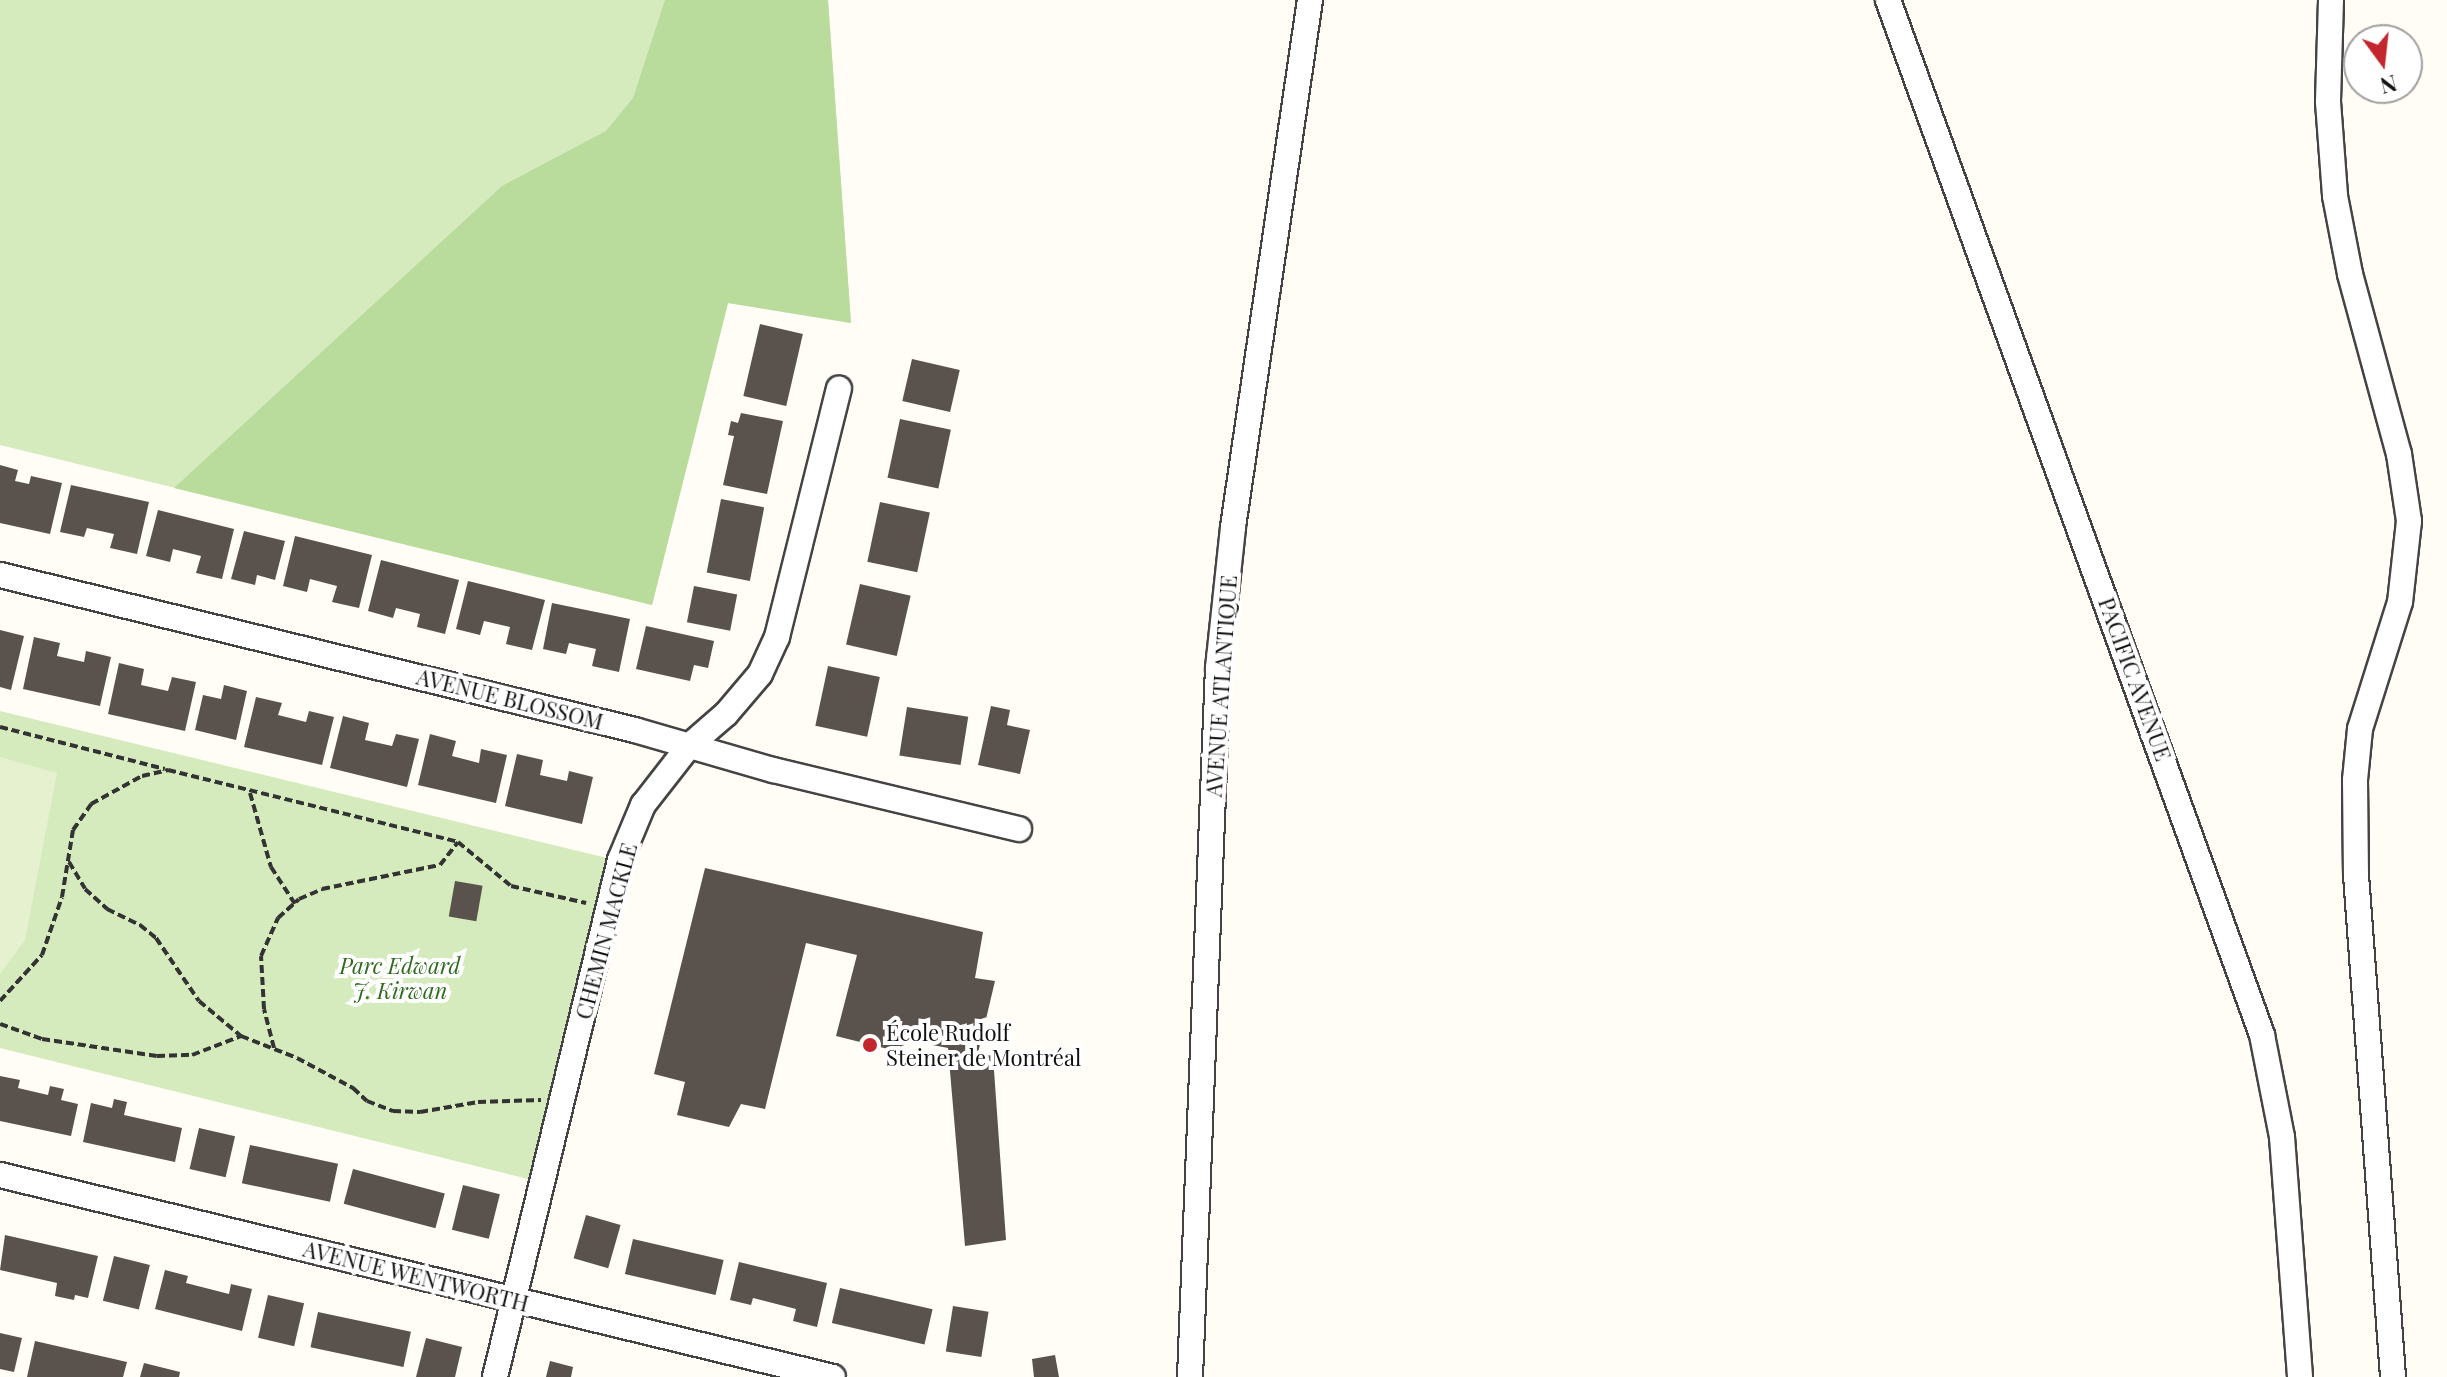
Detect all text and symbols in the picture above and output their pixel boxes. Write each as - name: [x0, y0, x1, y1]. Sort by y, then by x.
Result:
- north arrow: [2343, 24, 2423, 104]
- text: N: [2377, 69, 2400, 102]
- street label: AVENUE ATLANTIQUE: [1200, 574, 1242, 798]
- street label: PACIFIC AVENUE: [2093, 593, 2177, 765]
- street label: AVENUE BLOSSOM: [414, 663, 606, 735]
- street label: CHEMIN MACKLE: [570, 840, 642, 1022]
- park label: Parc Edward J. Kirwan: [339, 952, 461, 1004]
- place label: École Rudolf Steiner de Montréal: [886, 1019, 1082, 1070]
- marker: École Rudolf Steiner de Montréal: [861, 1036, 879, 1054]
- street label: AVENUE WENTWORTH: [300, 1235, 532, 1317]

